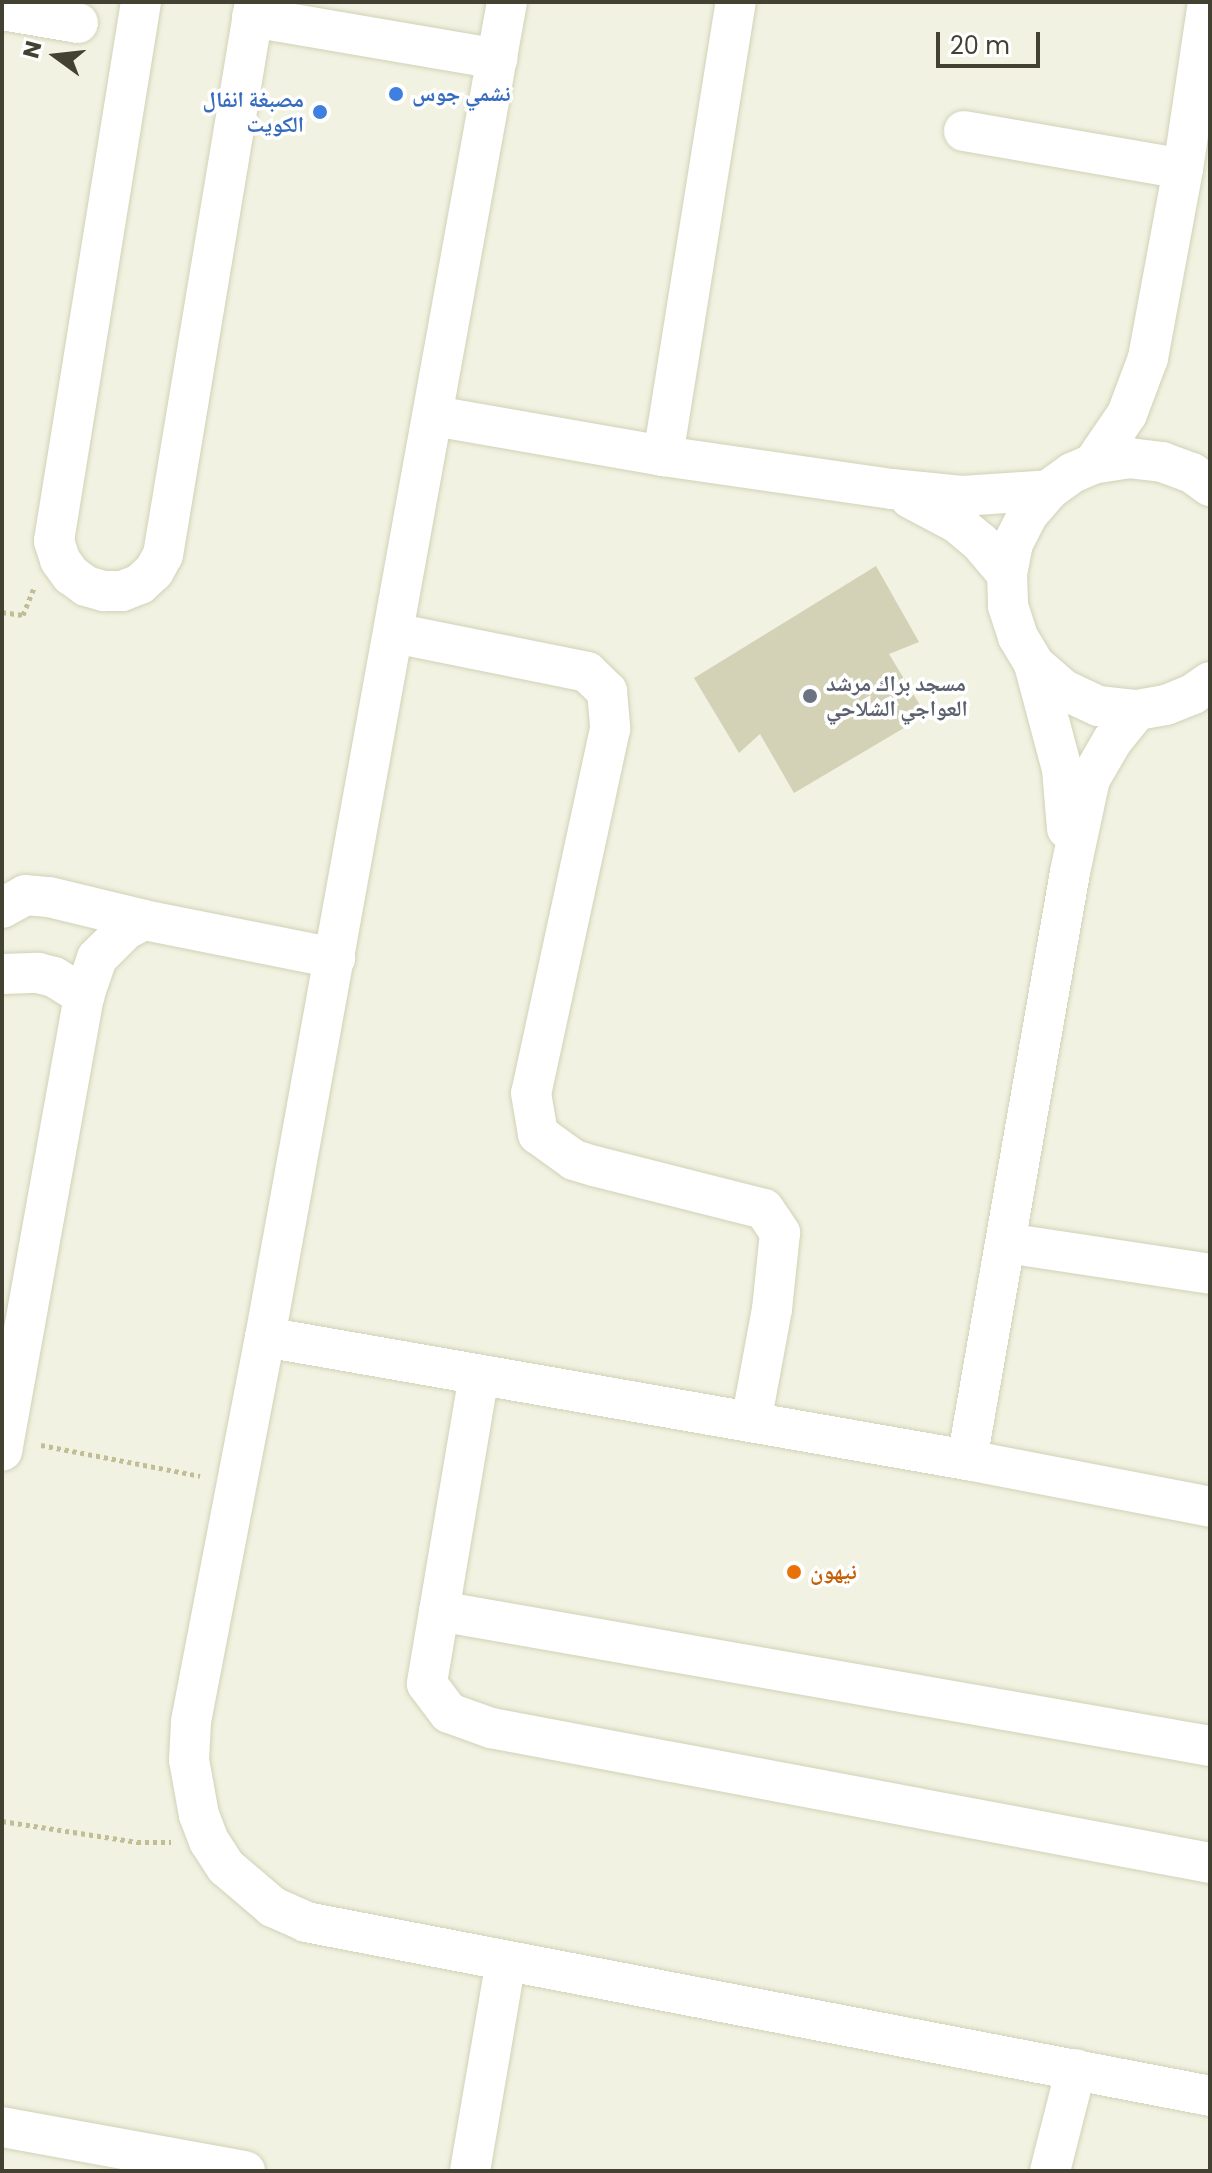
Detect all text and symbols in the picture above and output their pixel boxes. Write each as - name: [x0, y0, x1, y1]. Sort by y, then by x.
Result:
- north arrow: [16, 16, 96, 96]
- scale bar: [940, 16, 1044, 66]
- text: 20 m: [950, 29, 1010, 62]
- text: N: [15, 38, 49, 62]
- place label: نشمي جوس: [412, 81, 511, 107]
- marker: نشمي جوس: [387, 85, 405, 103]
- place label: مصبغة انفال الكويت: [203, 86, 304, 138]
- marker: مصبغة انفال الكويت: [311, 103, 329, 121]
- place label: مسجد براك مرشد العواجي الشلاحي: [826, 670, 968, 722]
- marker: مسجد براك مرشد العواجي الشلاحي: [801, 687, 819, 705]
- place label: نيهون: [810, 1559, 857, 1585]
- marker: نيهون: [785, 1563, 803, 1581]

